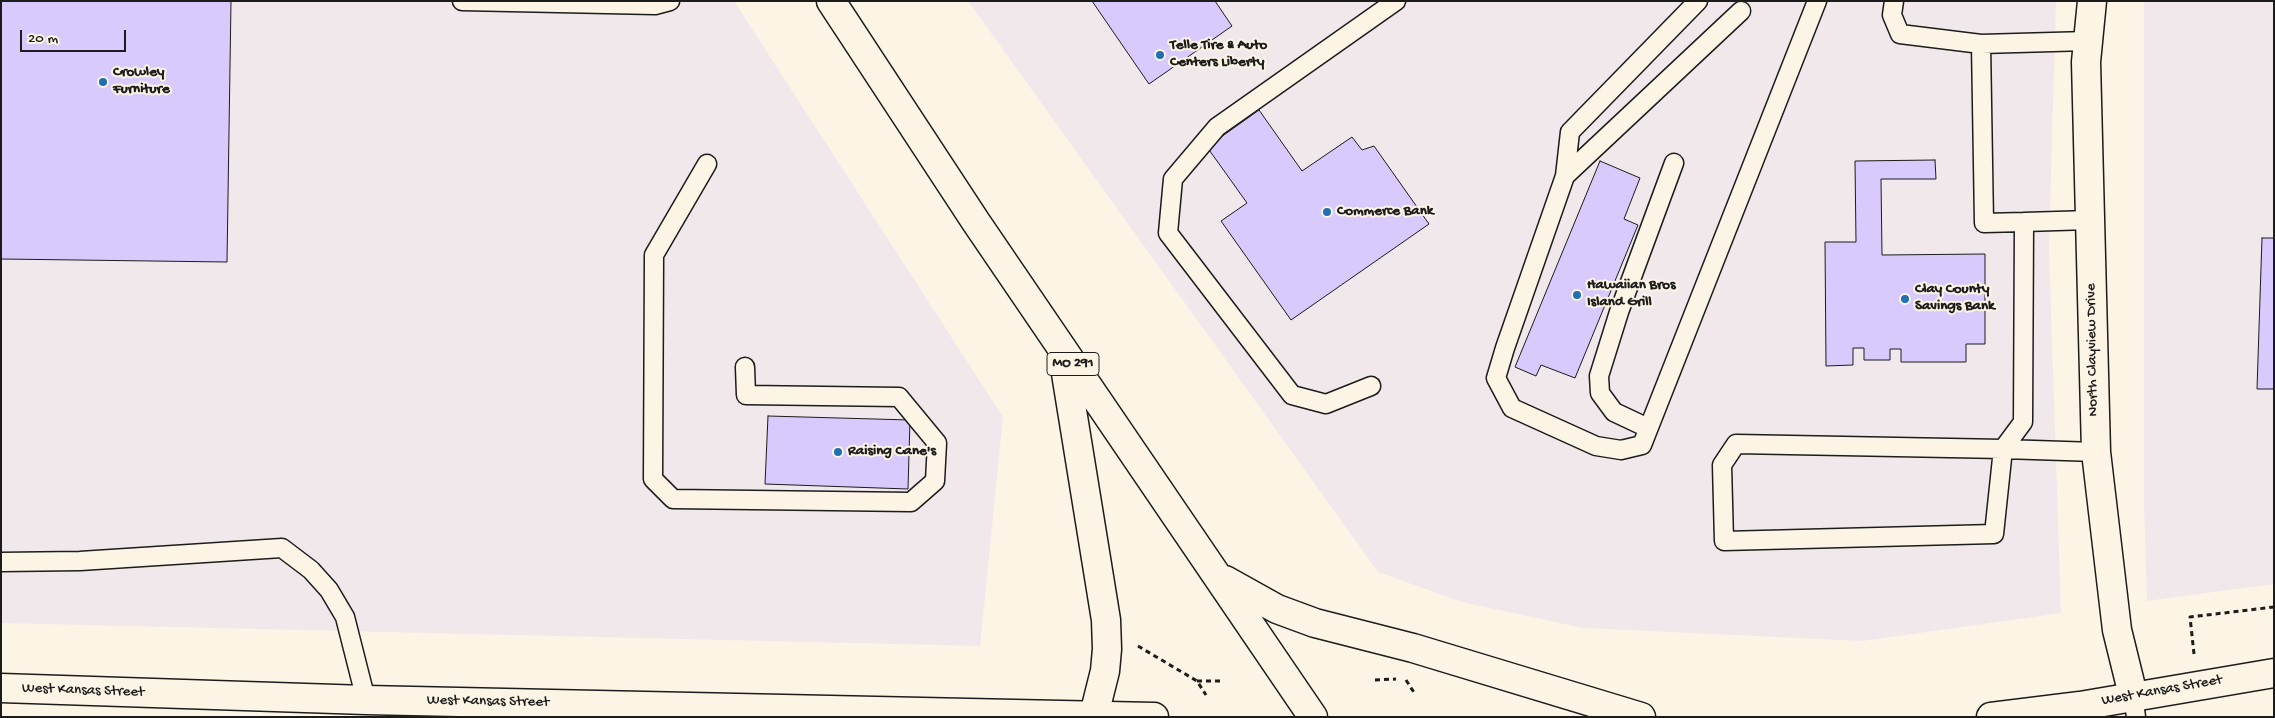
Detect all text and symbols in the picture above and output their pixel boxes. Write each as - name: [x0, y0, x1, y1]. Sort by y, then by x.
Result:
- scale bar: [22, 20, 129, 52]
- text: 20 m: [28, 30, 58, 48]
- place label: Telle Tire & Auto Centers Liberty: [1170, 37, 1267, 72]
- marker: Telle Tire & Auto Centers Liberty: [1154, 49, 1166, 61]
- place label: Crowley Furniture: [113, 64, 170, 99]
- marker: Crowley Furniture: [97, 76, 109, 88]
- place label: Commerce Bank: [1337, 203, 1433, 221]
- marker: Commerce Bank: [1321, 206, 1333, 218]
- place label: Hawaiian Bros Island Grill: [1587, 277, 1676, 312]
- place label: Clay County Savings Bank: [1915, 281, 1995, 316]
- street label: North Clayview Drive: [2083, 283, 2103, 417]
- marker: Hawaiian Bros Island Grill: [1571, 289, 1583, 301]
- marker: Clay County Savings Bank: [1899, 293, 1911, 305]
- road number: MO 291: [1047, 352, 1099, 376]
- place label: Raising Cane's: [848, 443, 936, 461]
- marker: Raising Cane's: [832, 446, 844, 458]
- street label: West Kansas Street: [2100, 672, 2224, 710]
- street label: West Kansas Street: [22, 680, 144, 702]
- street label: West Kansas Street: [427, 692, 549, 712]

